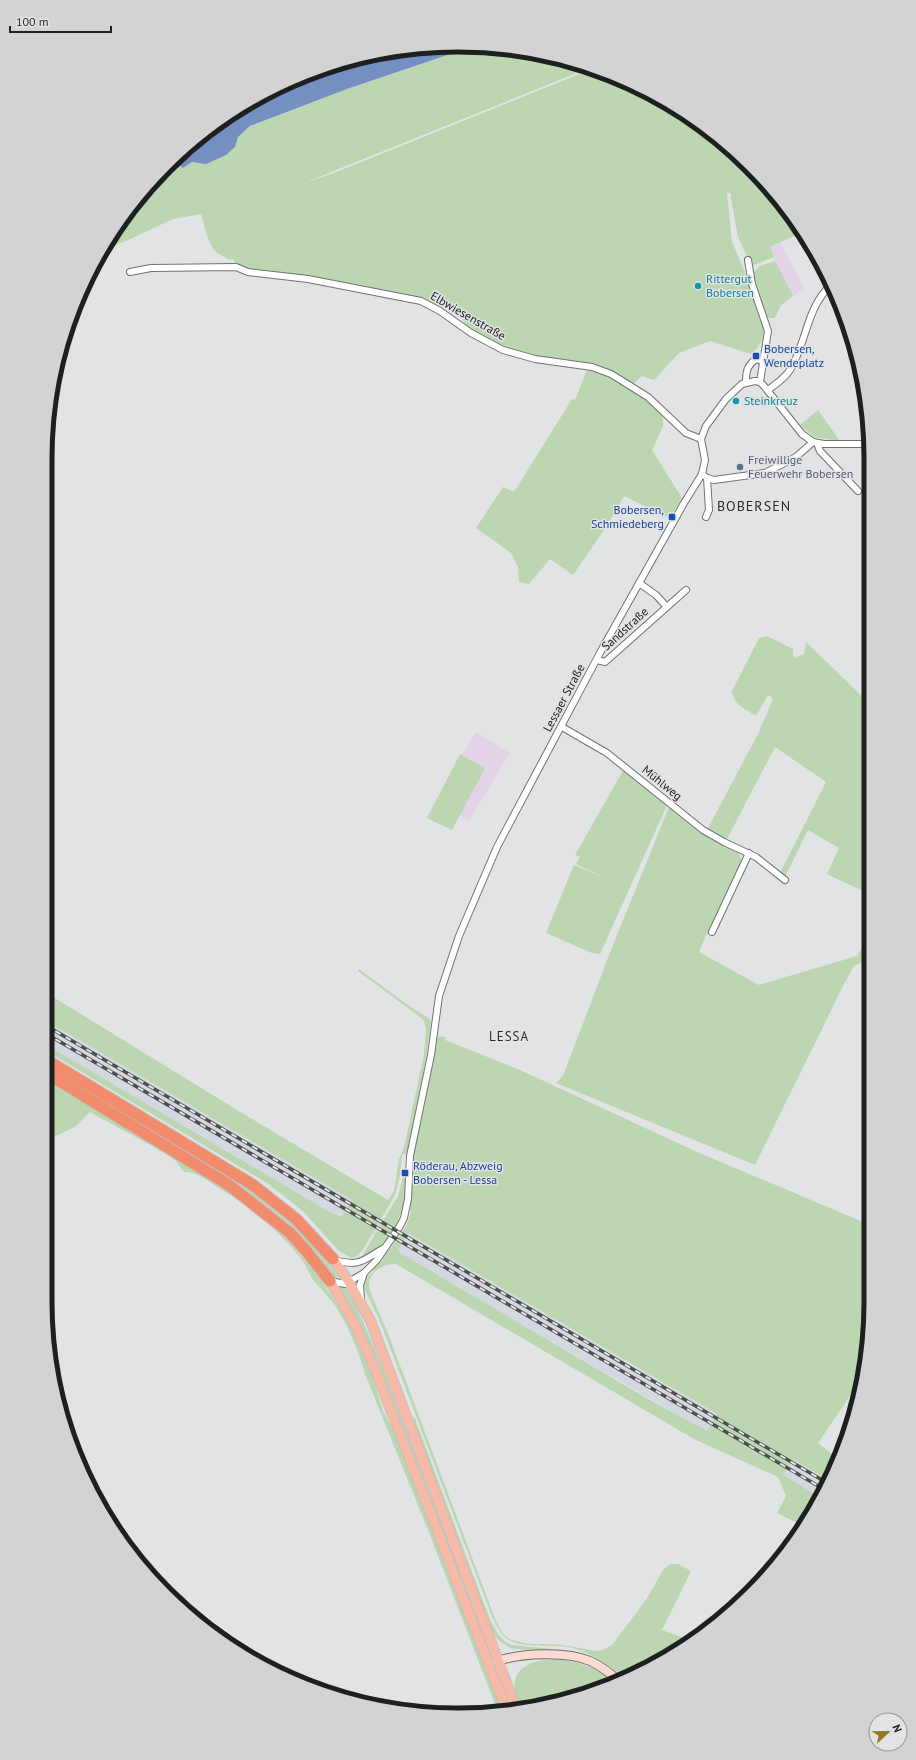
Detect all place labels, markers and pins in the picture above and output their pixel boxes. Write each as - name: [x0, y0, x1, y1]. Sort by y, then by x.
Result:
- place label: Rittergut Bobersen: [706, 271, 754, 300]
- marker: Rittergut Bobersen: [693, 281, 703, 291]
- place label: Bobersen, Wendeplatz: [764, 341, 824, 370]
- marker: Bobersen, Wendeplatz: [751, 351, 761, 361]
- place label: Steinkreuz: [744, 393, 798, 408]
- marker: Steinkreuz: [731, 396, 741, 406]
- place label: Freiwillige Feuerwehr Bobersen: [748, 452, 853, 481]
- marker: Freiwillige Feuerwehr Bobersen: [735, 462, 745, 472]
- place label: Bobersen, Schmiedeberg: [591, 502, 664, 531]
- marker: Bobersen, Schmiedeberg: [667, 512, 677, 522]
- place label: Röderau, Abzweig Bobersen - Lessa: [413, 1158, 503, 1187]
- marker: Röderau, Abzweig Bobersen - Lessa: [400, 1168, 410, 1178]

